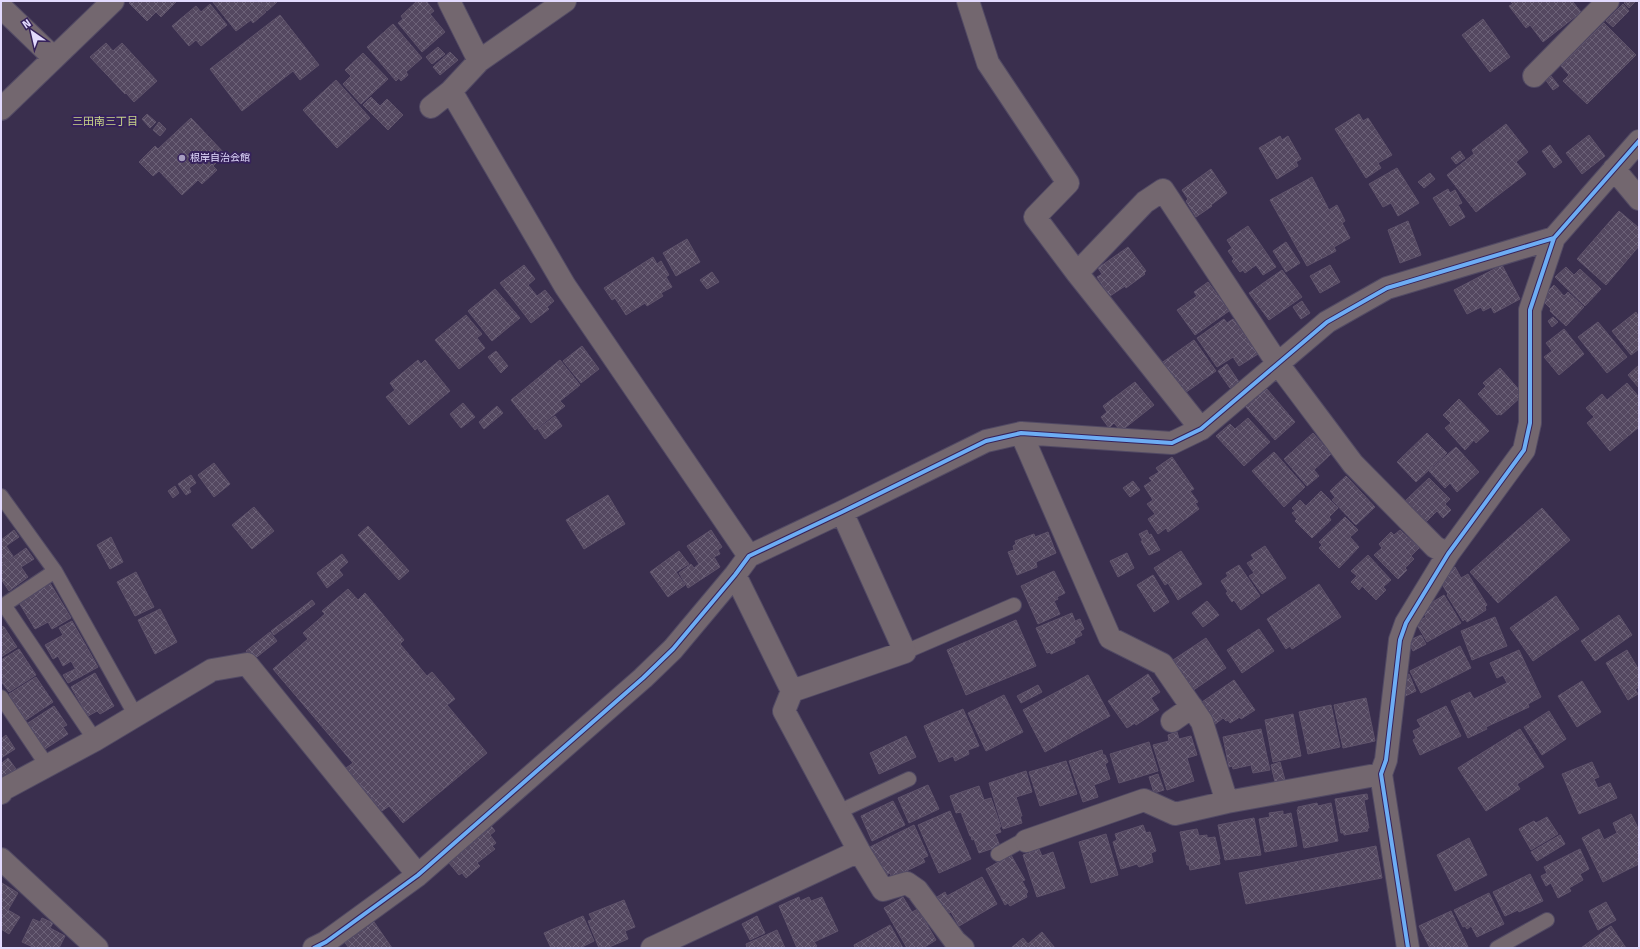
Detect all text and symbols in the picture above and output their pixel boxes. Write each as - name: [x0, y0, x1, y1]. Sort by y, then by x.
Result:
- north arrow: [12, 12, 52, 52]
- text: N: [20, 17, 33, 32]
- district label: 三田南三丁目: [72, 115, 138, 128]
- place label: 根岸自治会館: [190, 152, 250, 164]
- marker: 根岸自治会館: [177, 153, 187, 163]

